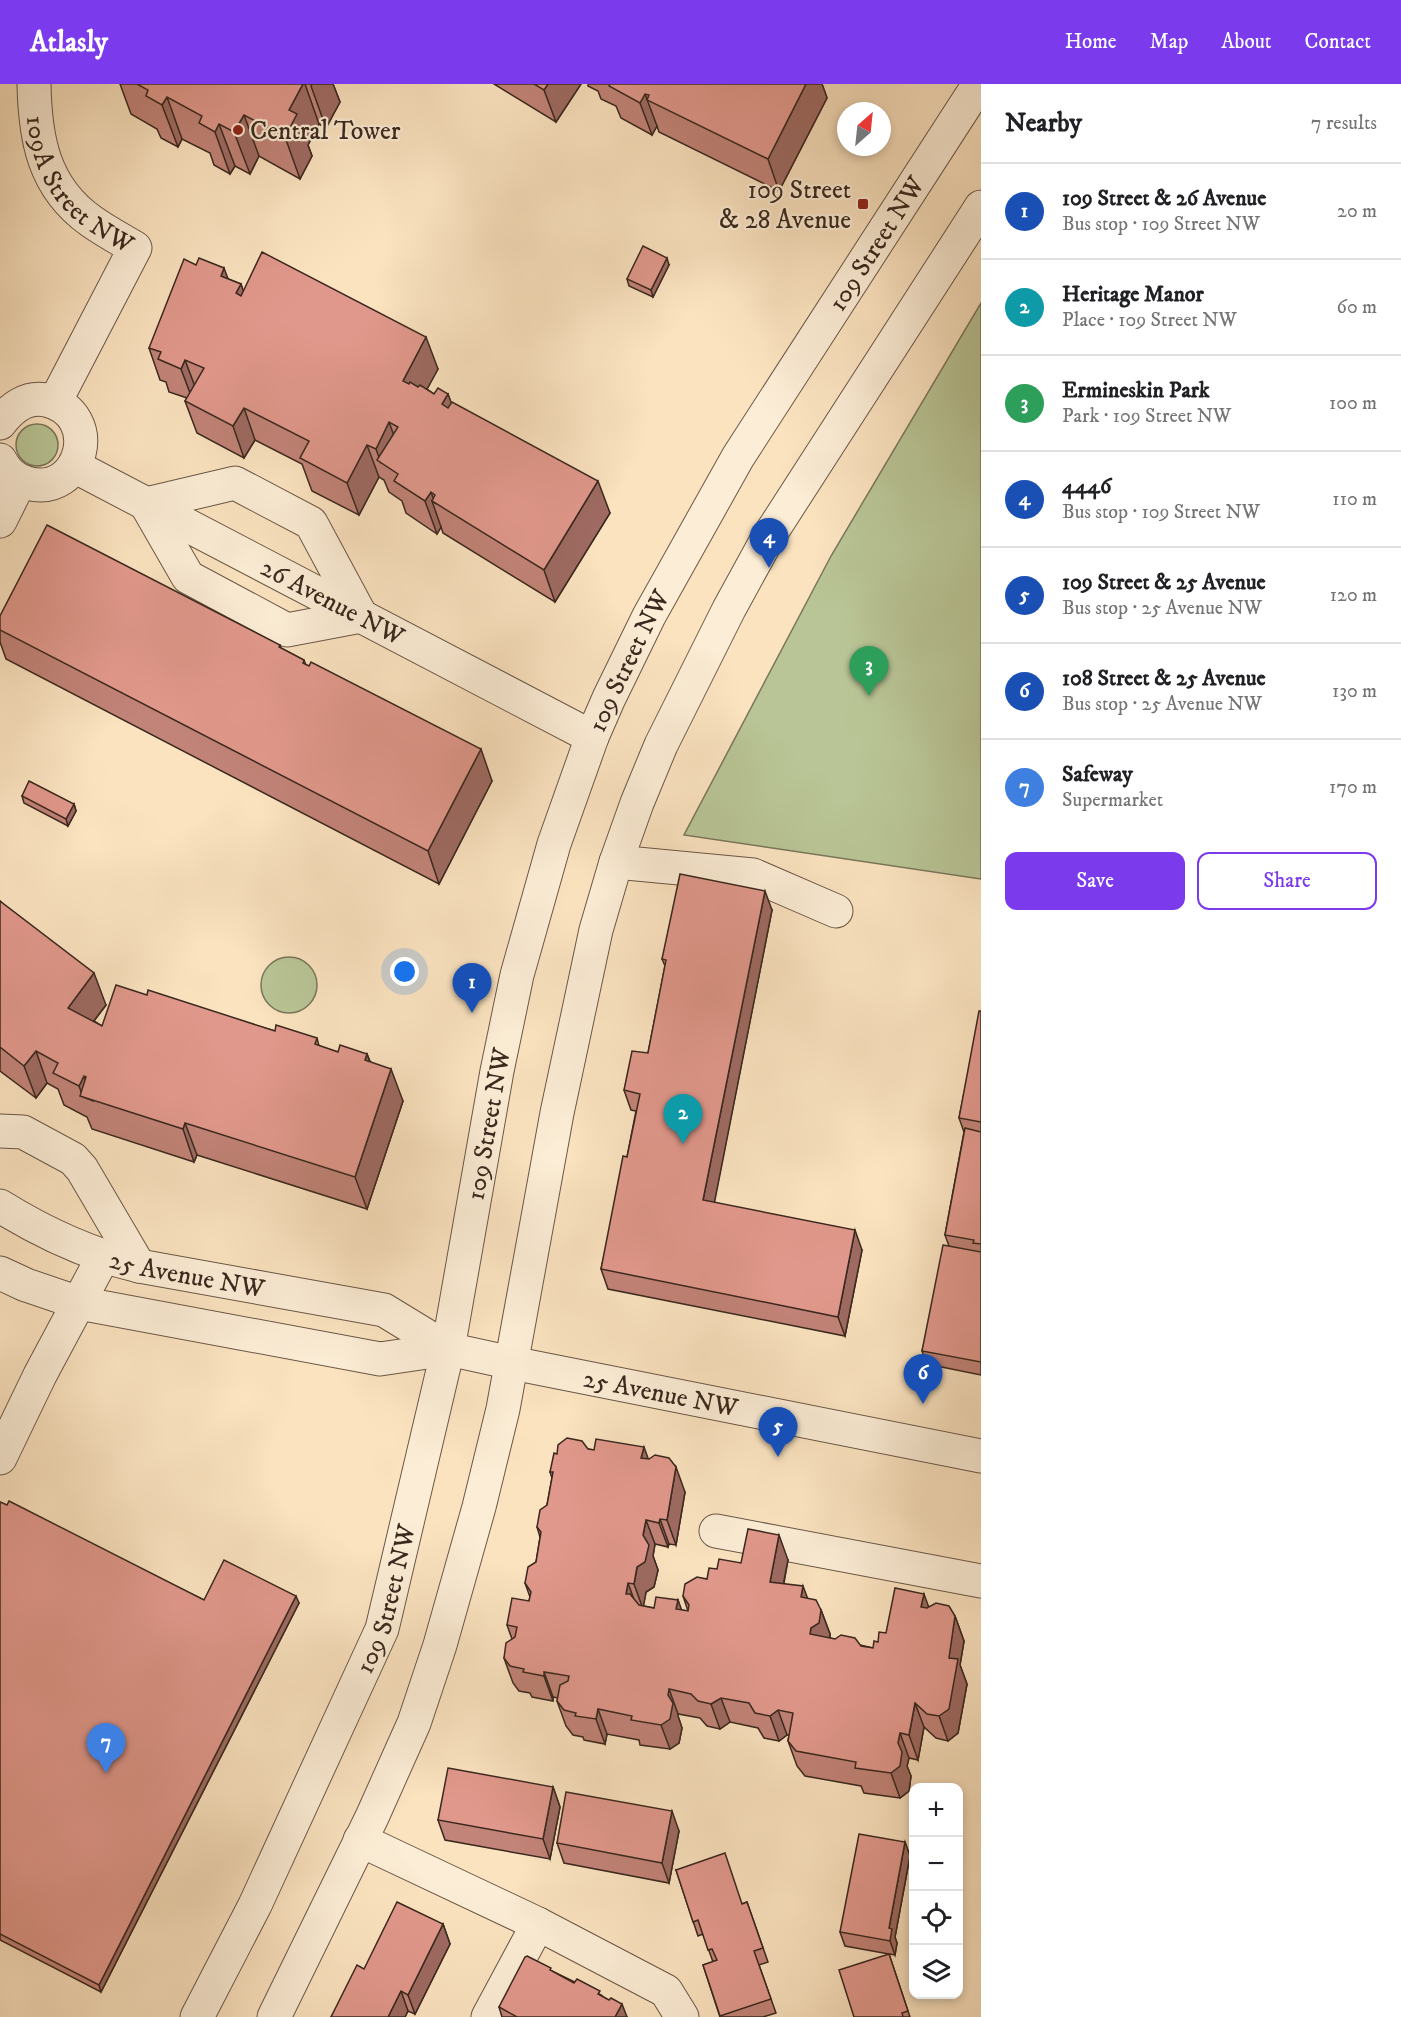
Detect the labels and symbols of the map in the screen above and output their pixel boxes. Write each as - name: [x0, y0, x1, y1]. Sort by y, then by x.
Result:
- north arrow: [837, 102, 891, 156]
- street label: 109A Street NW: [18, 114, 140, 262]
- place label: Central Tower: [250, 115, 401, 148]
- marker: Central Tower: [231, 123, 245, 137]
- street label: 109 Street NW: [822, 169, 934, 318]
- place label: 109 Street & 28 Avenue: [719, 174, 851, 237]
- marker: 109 Street & 28 Avenue: [856, 197, 870, 211]
- pin: 4: [750, 518, 788, 568]
- street label: 26 Avenue NW: [255, 552, 411, 654]
- street label: 109 Street NW: [581, 583, 679, 738]
- pin: 3: [850, 646, 888, 696]
- your location: [390, 957, 419, 986]
- pin: 1: [452, 964, 492, 1013]
- street label: 109 Street NW: [459, 1044, 520, 1203]
- pin: 2: [664, 1094, 702, 1144]
- street label: 25 Avenue NW: [105, 1244, 268, 1306]
- pin: 6: [904, 1354, 942, 1404]
- street label: 25 Avenue NW: [580, 1363, 742, 1426]
- pin: 5: [758, 1408, 798, 1457]
- street label: 109 Street NW: [349, 1520, 424, 1679]
- pin: 7: [86, 1724, 126, 1773]

